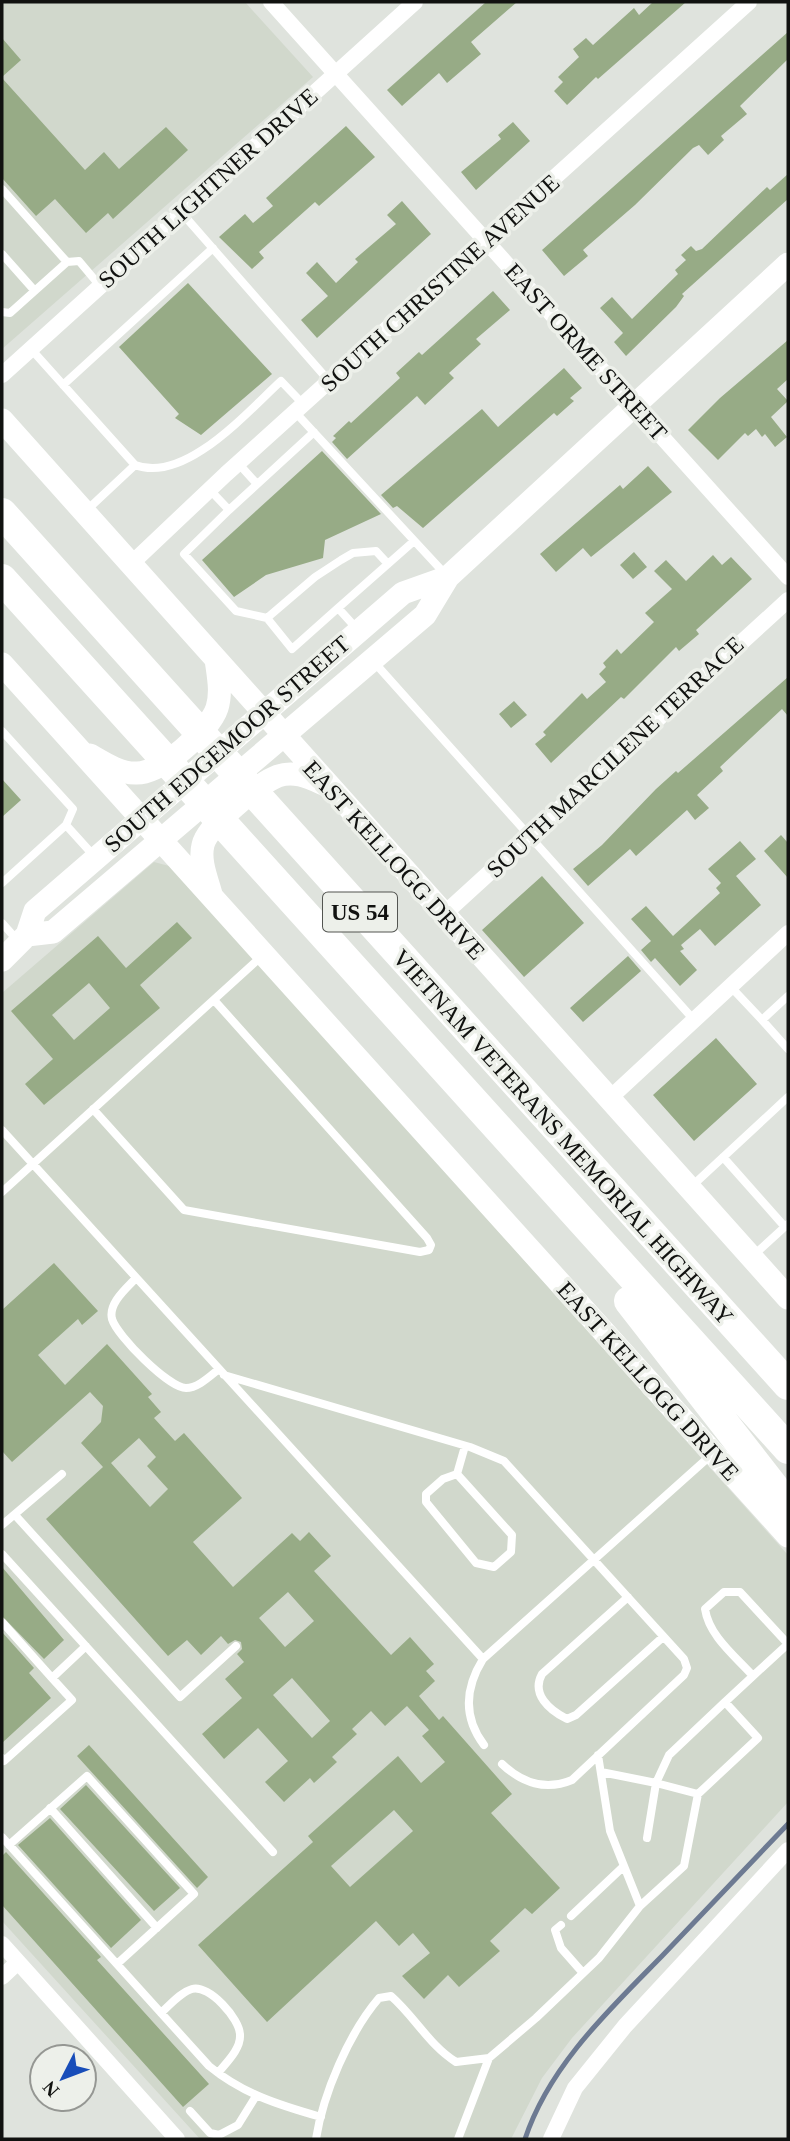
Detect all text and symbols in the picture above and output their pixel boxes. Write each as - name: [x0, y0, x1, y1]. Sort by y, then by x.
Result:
- street label: SOUTH LIGHTNER DRIVE: [93, 83, 323, 293]
- street label: SOUTH CHRISTINE AVENUE: [316, 169, 564, 397]
- street label: EAST ORME STREET: [500, 258, 672, 446]
- street label: SOUTH EDGEMOOR STREET: [99, 630, 355, 857]
- street label: SOUTH MARCILENE TERRACE: [481, 631, 749, 883]
- street label: EAST KELLOGG DRIVE: [298, 755, 490, 965]
- road number: US 54: [323, 892, 397, 931]
- street label: VIETNAM VETERANS MEMORIAL HIGHWAY: [387, 944, 739, 1330]
- street label: EAST KELLOGG DRIVE: [552, 1276, 744, 1486]
- north arrow: [28, 2043, 98, 2113]
- text: N: [38, 2077, 63, 2101]

